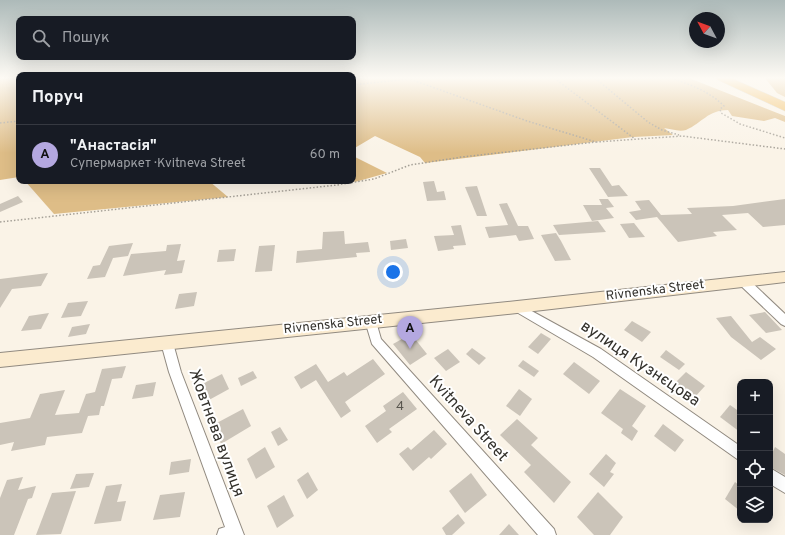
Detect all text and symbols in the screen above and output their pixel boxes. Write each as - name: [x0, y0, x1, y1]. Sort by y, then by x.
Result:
- north arrow: [689, 12, 725, 48]
- search box: [16, 16, 356, 60]
- icon: search: [30, 27, 52, 49]
- text: Пошук: [62, 29, 110, 48]
- text: Поруч: [32, 87, 84, 109]
- text: "Анастасія": [70, 137, 157, 156]
- text: A: [40, 147, 50, 163]
- text: 60 m: [310, 147, 340, 163]
- text: Супермаркет · Kvitneva Street: [70, 156, 246, 172]
- your location: [383, 262, 403, 282]
- street label: Rivnenska Street: [605, 277, 705, 305]
- street label: Rivnenska Street: [283, 312, 383, 338]
- pin: A: [397, 316, 423, 349]
- street label: вулиця Кузнєцова: [576, 317, 704, 411]
- street label: Жовтнева вулиця: [184, 366, 248, 500]
- street label: Kvitneva Street: [424, 372, 512, 466]
- map controls: [737, 379, 773, 523]
- button: +: [737, 379, 773, 415]
- house number: 4: [396, 399, 404, 415]
- button: −: [737, 415, 773, 451]
- button: locate: [737, 451, 773, 487]
- button: layers: [737, 487, 773, 523]

